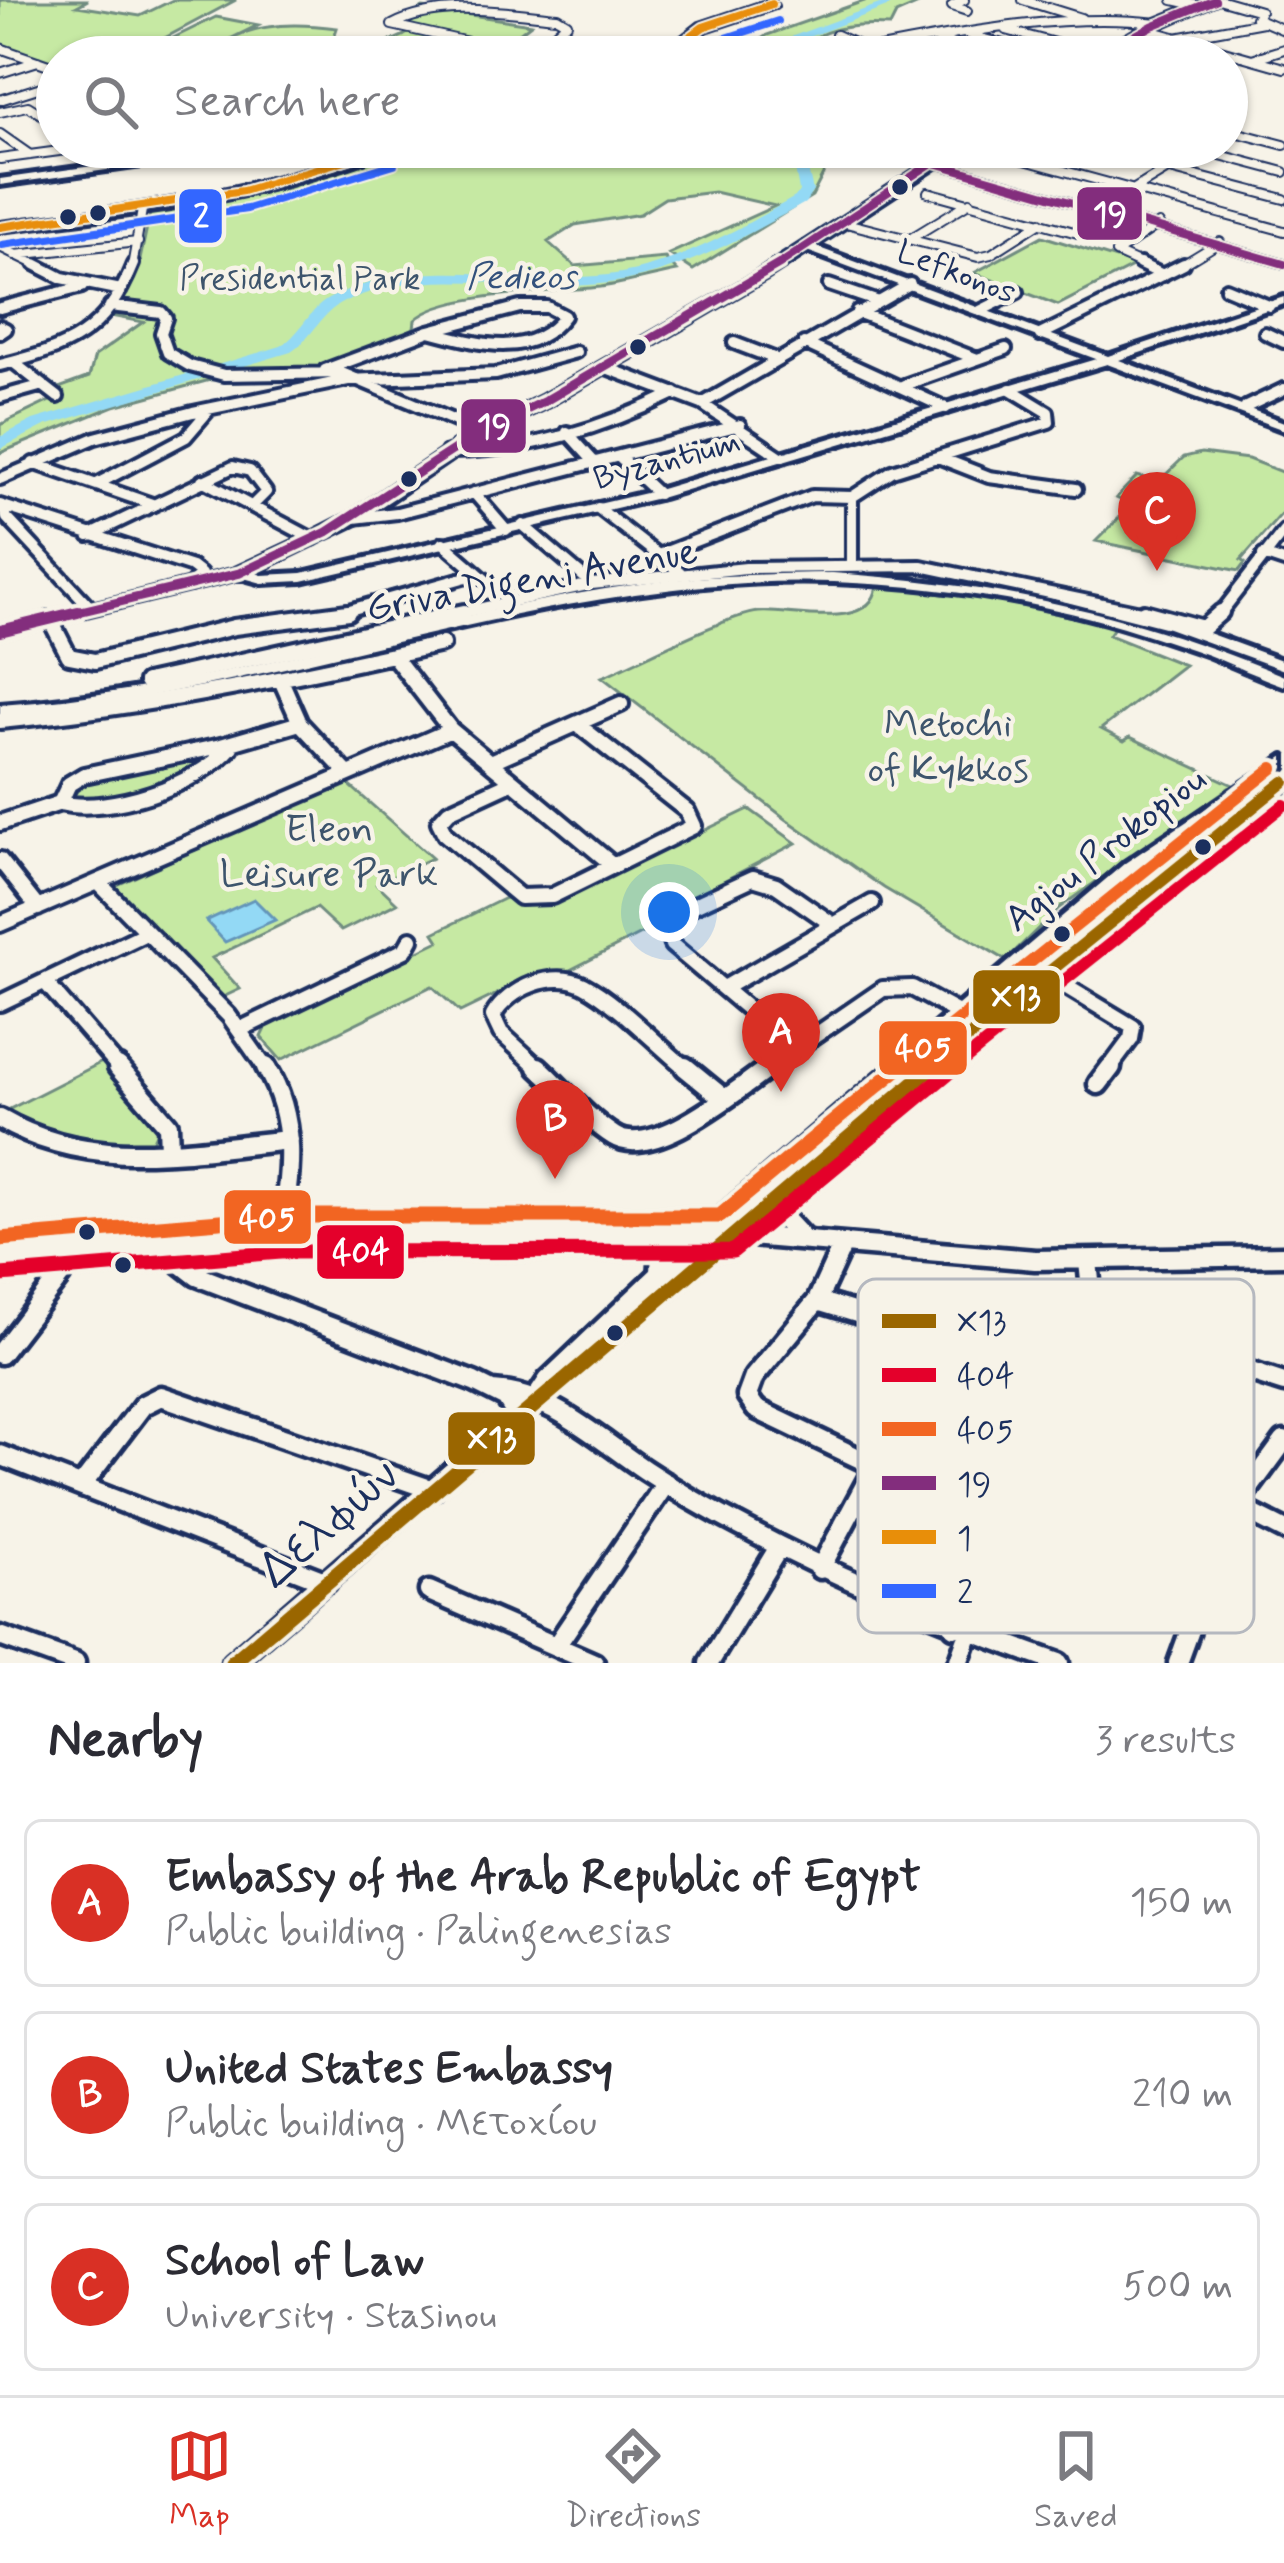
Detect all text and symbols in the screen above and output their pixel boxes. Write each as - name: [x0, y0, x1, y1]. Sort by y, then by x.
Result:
- search box: [36, 36, 1248, 168]
- icon: search: [78, 69, 144, 135]
- text: Search here: [174, 73, 401, 132]
- unlabelled marker: [889, 176, 911, 198]
- line badge: 19: [1075, 185, 1144, 242]
- line badge: 2: [177, 187, 224, 245]
- text: 19: [1093, 194, 1127, 238]
- text: 2: [193, 196, 210, 240]
- unlabelled marker: [87, 202, 109, 224]
- unlabelled marker: [57, 206, 79, 228]
- street label: Lefkonos: [890, 230, 1022, 316]
- water label: Pedieos: [466, 255, 579, 302]
- park label: Presidential Park: [180, 258, 420, 302]
- unlabelled marker: [627, 336, 649, 358]
- line badge: 19: [459, 397, 528, 455]
- text: 19: [477, 406, 511, 450]
- street label: Byzantium: [589, 420, 745, 502]
- unlabelled marker: [398, 468, 420, 490]
- pin: C: [1118, 472, 1196, 571]
- street label: Griva Digeni Avenue: [362, 527, 702, 638]
- park label: Metochi of Kykkos: [867, 700, 1029, 796]
- street label: Agiou Prokopiou: [994, 755, 1218, 945]
- park label: Eleon Leisure Park: [220, 805, 438, 901]
- unlabelled marker: [1192, 836, 1214, 858]
- your location: [639, 882, 699, 942]
- unlabelled marker: [1051, 923, 1073, 945]
- line badge: X13: [971, 968, 1062, 1026]
- text: X13: [991, 977, 1041, 1021]
- pin: A: [742, 993, 820, 1092]
- line badge: 405: [877, 1019, 969, 1077]
- text: 405: [895, 1028, 951, 1072]
- pin: B: [516, 1080, 594, 1179]
- line badge: 405: [222, 1188, 313, 1246]
- text: 405: [239, 1198, 295, 1242]
- unlabelled marker: [76, 1221, 98, 1243]
- line badge: 404: [315, 1223, 406, 1281]
- text: 404: [332, 1232, 390, 1276]
- unlabelled marker: [112, 1254, 134, 1276]
- legend: [858, 1279, 1254, 1633]
- text: X13: [957, 1302, 1007, 1346]
- unlabelled marker: [604, 1322, 626, 1344]
- text: 404: [957, 1356, 1015, 1400]
- line badge: X13: [446, 1410, 537, 1467]
- text: 405: [957, 1410, 1013, 1454]
- text: X13: [467, 1419, 517, 1463]
- street label: Δελφών: [245, 1445, 413, 1603]
- text: 19: [957, 1464, 991, 1508]
- text: 1: [957, 1518, 972, 1562]
- text: 2: [957, 1572, 973, 1616]
- text: Nearby: [48, 1708, 203, 1774]
- text: 3 results: [1095, 1716, 1236, 1767]
- text: Embassy of the Arab Republic of Egypt: [165, 1848, 921, 1907]
- text: A: [77, 1878, 103, 1929]
- text: 150 m: [1130, 1878, 1233, 1929]
- text: Public building · Palingenesias: [165, 1907, 672, 1958]
- text: United States Embassy: [165, 2040, 613, 2099]
- text: B: [78, 2070, 102, 2121]
- text: 210 m: [1132, 2070, 1233, 2121]
- text: Public building · Μετοχίου: [165, 2099, 597, 2150]
- text: School of Law: [165, 2232, 424, 2291]
- text: C: [76, 2262, 104, 2313]
- text: 500 m: [1122, 2262, 1233, 2313]
- text: University · Stasinou: [165, 2291, 497, 2342]
- tab: Map: [166, 2423, 232, 2539]
- tab: Directions: [565, 2423, 701, 2539]
- tab: Saved: [1034, 2423, 1118, 2539]

